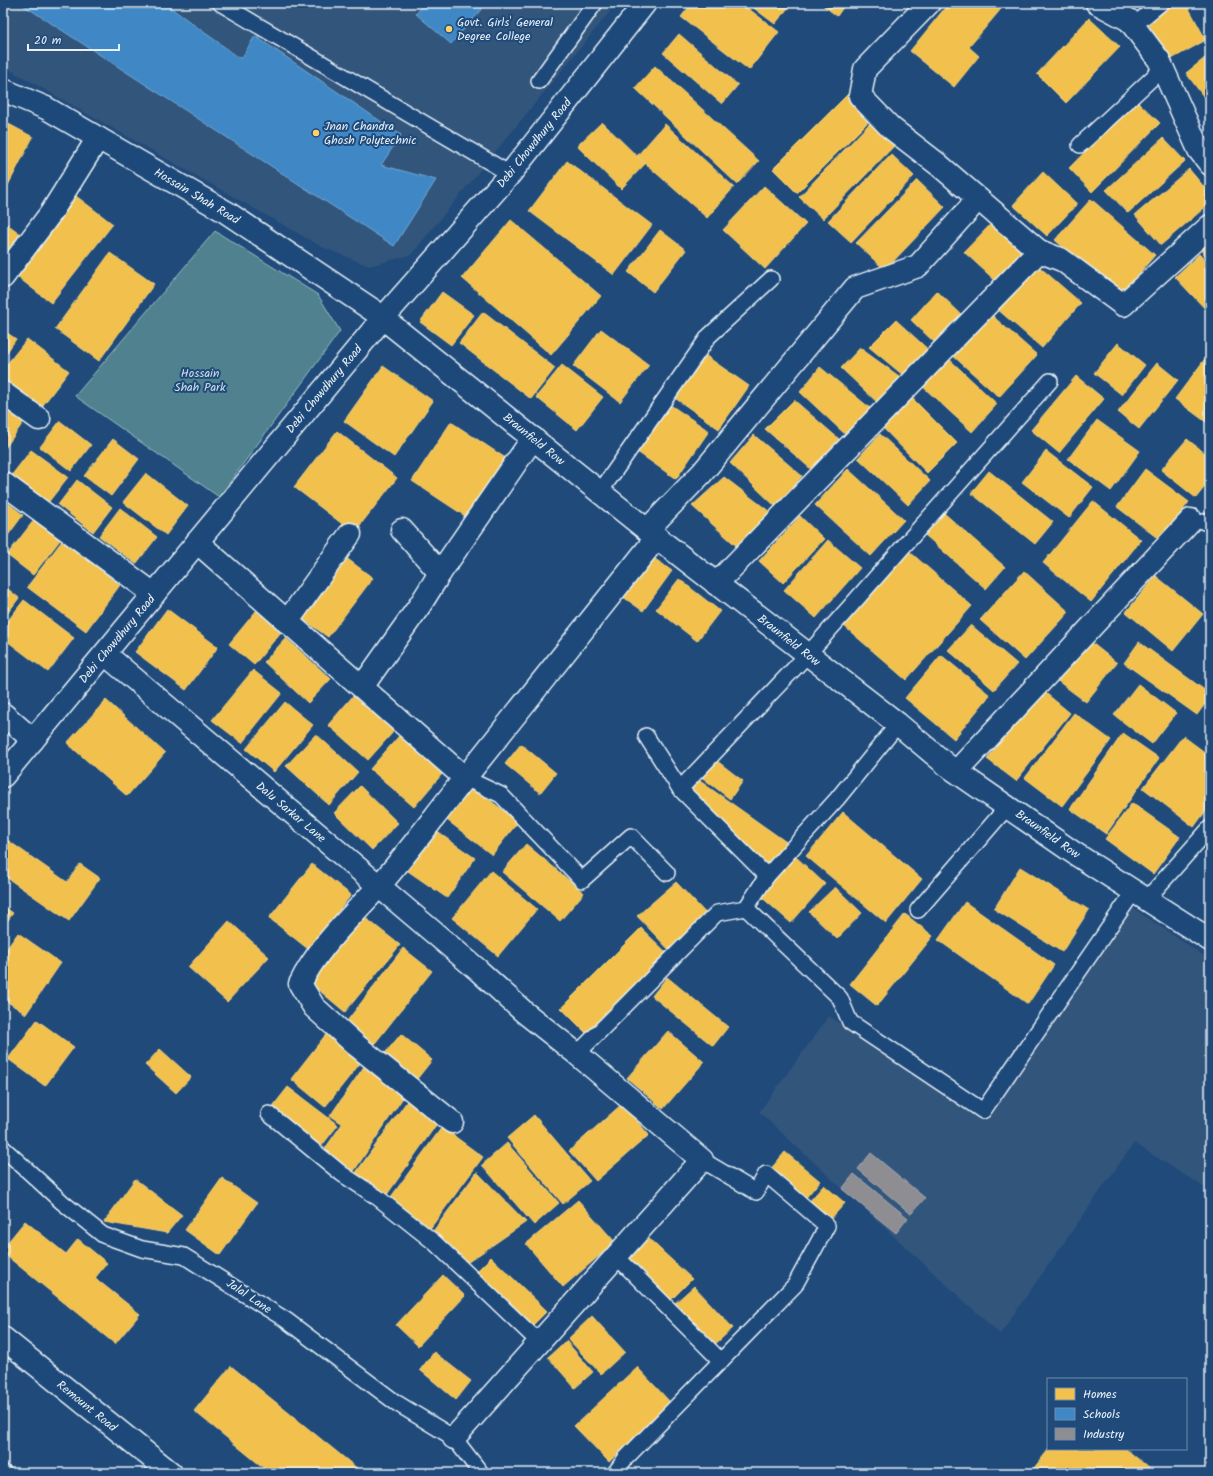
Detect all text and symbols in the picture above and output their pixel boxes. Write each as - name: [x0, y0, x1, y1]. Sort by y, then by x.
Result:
- place label: Govt. Girls' General Degree College: [457, 13, 553, 46]
- marker: Govt. Girls' General Degree College: [444, 24, 454, 34]
- scale bar: [28, 26, 119, 52]
- text: 20 m: [34, 31, 62, 50]
- street label: Debi Chowdhury Road: [492, 93, 577, 192]
- place label: Jnan Chandra Ghosh Polytechnic: [324, 117, 417, 150]
- marker: Jnan Chandra Ghosh Polytechnic: [311, 128, 321, 138]
- street label: Hossain Shah Road: [150, 163, 244, 230]
- street label: Debi Chowdhury Road: [281, 340, 368, 438]
- park label: Hossain Shah Park: [174, 364, 226, 397]
- street label: Braunfield Row: [498, 408, 570, 471]
- street label: Debi Chowdhury Road: [74, 590, 161, 688]
- street label: Braunfield Row: [753, 610, 825, 672]
- street label: Dalu Sarkar Lane: [251, 777, 331, 848]
- street label: Braunfield Row: [1011, 805, 1085, 864]
- street label: Jalal Lane: [222, 1274, 276, 1319]
- street label: Remount Road: [52, 1376, 122, 1437]
- legend: [1047, 1378, 1187, 1450]
- text: Homes: [1083, 1385, 1117, 1404]
- text: Schools: [1083, 1405, 1120, 1424]
- text: Industry: [1083, 1425, 1125, 1444]

